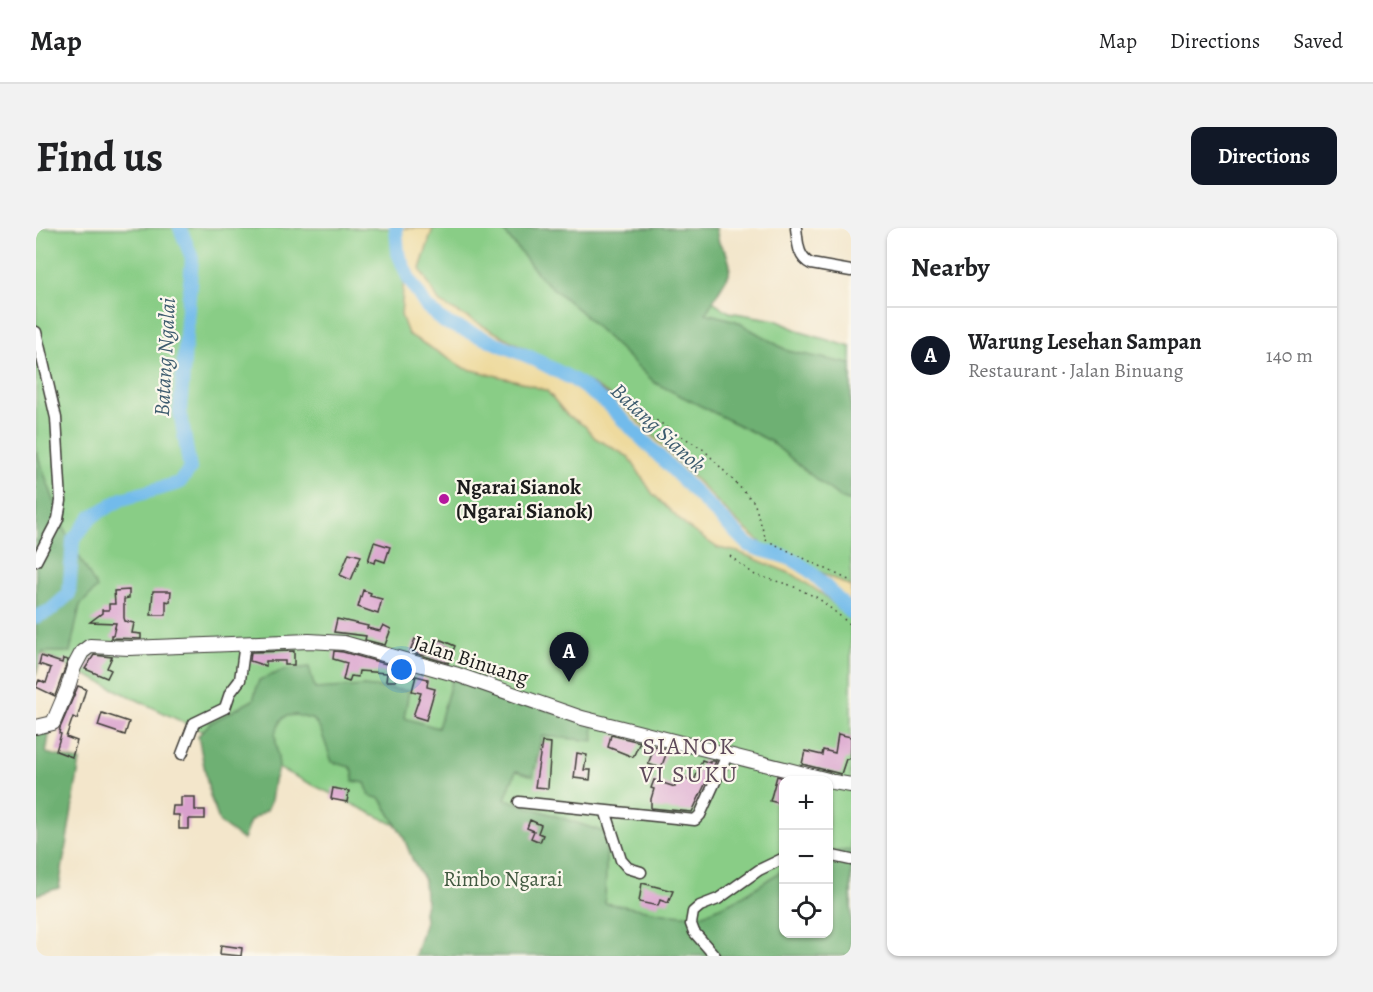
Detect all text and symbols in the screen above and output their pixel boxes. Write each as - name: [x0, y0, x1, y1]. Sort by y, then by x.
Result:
- text: Map: [30, 22, 82, 60]
- text: Map: [1099, 27, 1137, 55]
- text: Directions: [1170, 27, 1260, 55]
- text: Saved: [1293, 27, 1343, 55]
- button: Directions: [1191, 127, 1337, 185]
- text: Find us: [36, 128, 163, 185]
- text: Nearby: [911, 250, 990, 285]
- water label: Batang Ngalai: [147, 297, 183, 417]
- text: Warung Lesehan Sampan: [968, 327, 1202, 357]
- text: A: [924, 342, 937, 369]
- text: 140 m: [1266, 342, 1313, 369]
- text: Restaurant · Jalan Binuang: [968, 357, 1183, 384]
- water label: Batang Sianok: [604, 376, 712, 480]
- place label: Ngarai Sianok (Ngarai Sianok): [456, 473, 593, 525]
- marker: Ngarai Sianok (Ngarai Sianok): [437, 492, 451, 506]
- street label: Jalan Binuang: [410, 628, 533, 692]
- pin: A: [550, 632, 588, 682]
- your location: [387, 655, 416, 684]
- district label: SIANOK VI SUKU: [638, 730, 739, 790]
- map controls: [779, 776, 833, 938]
- button: +: [779, 776, 833, 830]
- button: −: [779, 830, 833, 884]
- park label: Rimbo Ngarai: [443, 865, 563, 893]
- button: locate: [779, 884, 833, 938]

